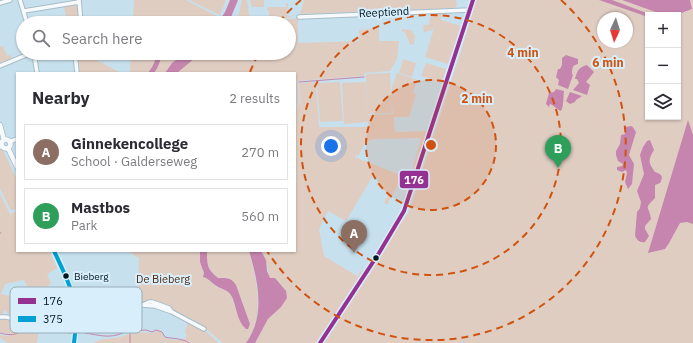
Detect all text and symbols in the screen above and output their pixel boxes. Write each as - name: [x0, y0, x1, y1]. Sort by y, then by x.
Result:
- street label: Reeptiend: [358, 4, 410, 20]
- north arrow: [597, 12, 633, 48]
- map controls: [645, 12, 681, 120]
- button: +: [645, 12, 681, 48]
- search box: [16, 16, 296, 60]
- icon: search: [30, 27, 52, 49]
- text: Search here: [62, 29, 142, 48]
- text: 4 min: [507, 45, 539, 60]
- button: −: [645, 48, 681, 84]
- text: 6 min: [592, 55, 624, 70]
- button: layers: [645, 84, 681, 120]
- text: Nearby: [32, 87, 90, 109]
- text: 2 results: [229, 90, 280, 107]
- text: 2 min: [461, 91, 493, 106]
- text: Ginnekencollege: [71, 134, 188, 153]
- pin: B: [545, 135, 571, 168]
- your location: [321, 136, 341, 156]
- centre of rings: [424, 138, 438, 152]
- text: A: [42, 144, 50, 161]
- text: 270 m: [241, 144, 279, 161]
- text: School · Galderseweg: [71, 153, 197, 170]
- line badge: 176: [399, 170, 429, 189]
- text: 176: [404, 173, 424, 187]
- text: Mastbos: [71, 198, 130, 217]
- text: B: [42, 208, 50, 225]
- text: 560 m: [241, 208, 279, 225]
- text: Park: [71, 217, 97, 234]
- pin: A: [341, 220, 367, 253]
- unlabelled marker: [371, 253, 381, 263]
- place label: Bieberg: [74, 270, 109, 283]
- marker: Bieberg: [61, 271, 71, 281]
- park label: De Bieberg: [136, 272, 190, 286]
- legend: [10, 287, 142, 333]
- text: 176: [43, 294, 63, 308]
- text: 375: [43, 312, 63, 326]

